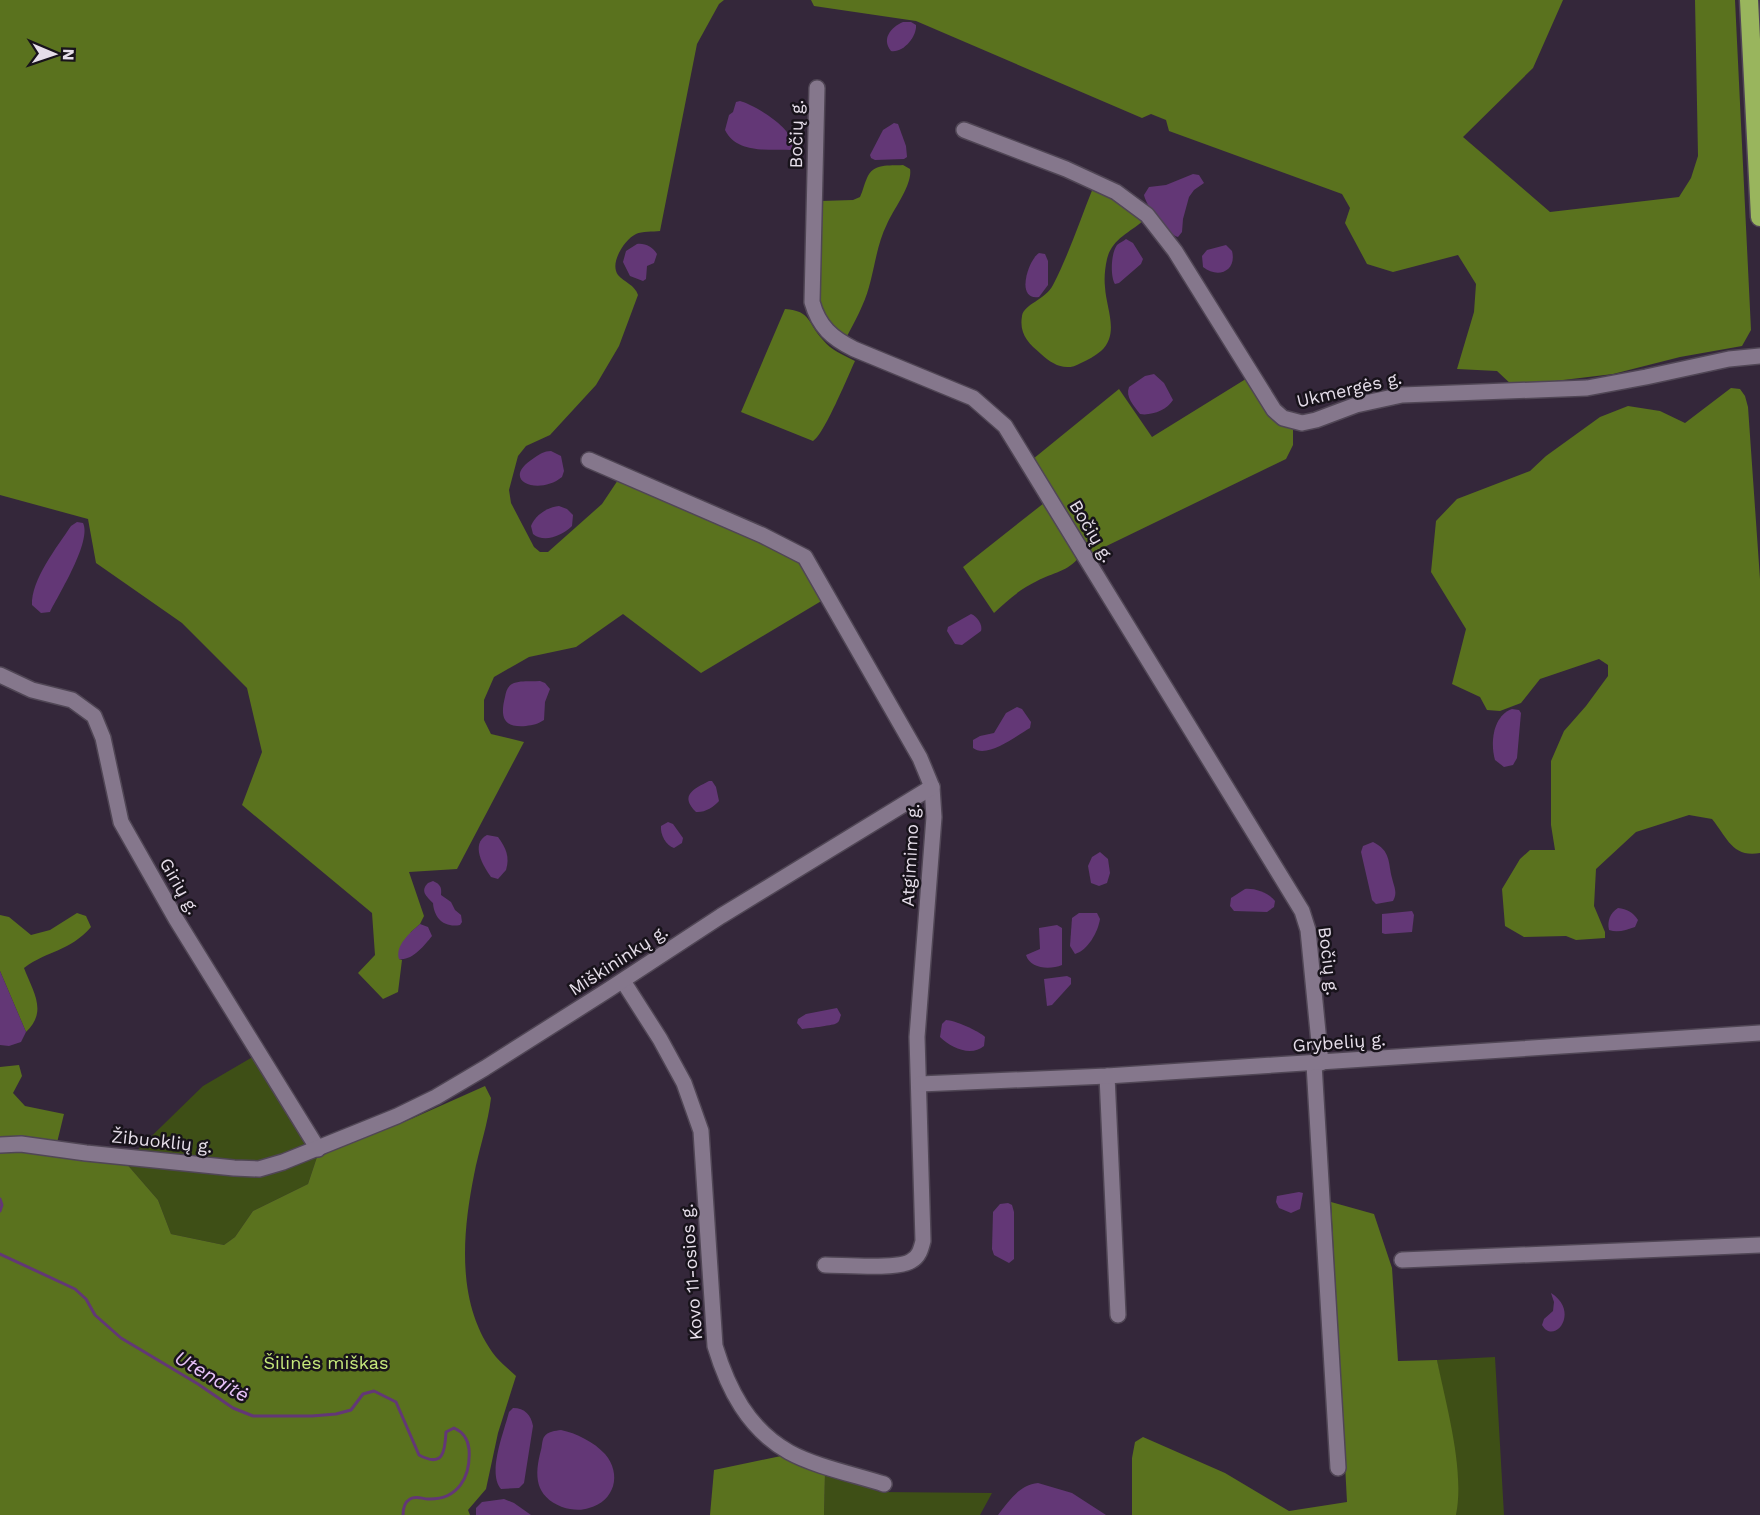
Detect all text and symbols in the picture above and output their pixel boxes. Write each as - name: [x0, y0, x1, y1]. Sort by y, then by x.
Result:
- north arrow: [24, 24, 84, 84]
- text: N: [59, 48, 78, 61]
- street label: Bočių g.: [785, 99, 807, 169]
- street label: Ukmergės g.: [1294, 367, 1404, 411]
- street label: Bočių g.: [1065, 496, 1119, 566]
- street label: Atgimimo g.: [897, 803, 923, 907]
- street label: Girių g.: [156, 854, 204, 918]
- street label: Miškininkų g.: [565, 920, 671, 1000]
- street label: Bočių g.: [1314, 925, 1344, 997]
- street label: Grybelių g.: [1292, 1028, 1386, 1056]
- street label: Žibuoklių g.: [110, 1125, 214, 1157]
- street label: Kovo 11-osios g.: [676, 1203, 706, 1341]
- water label: Utenaitė: [170, 1345, 254, 1407]
- park label: Šilinės miškas: [264, 1352, 388, 1373]

